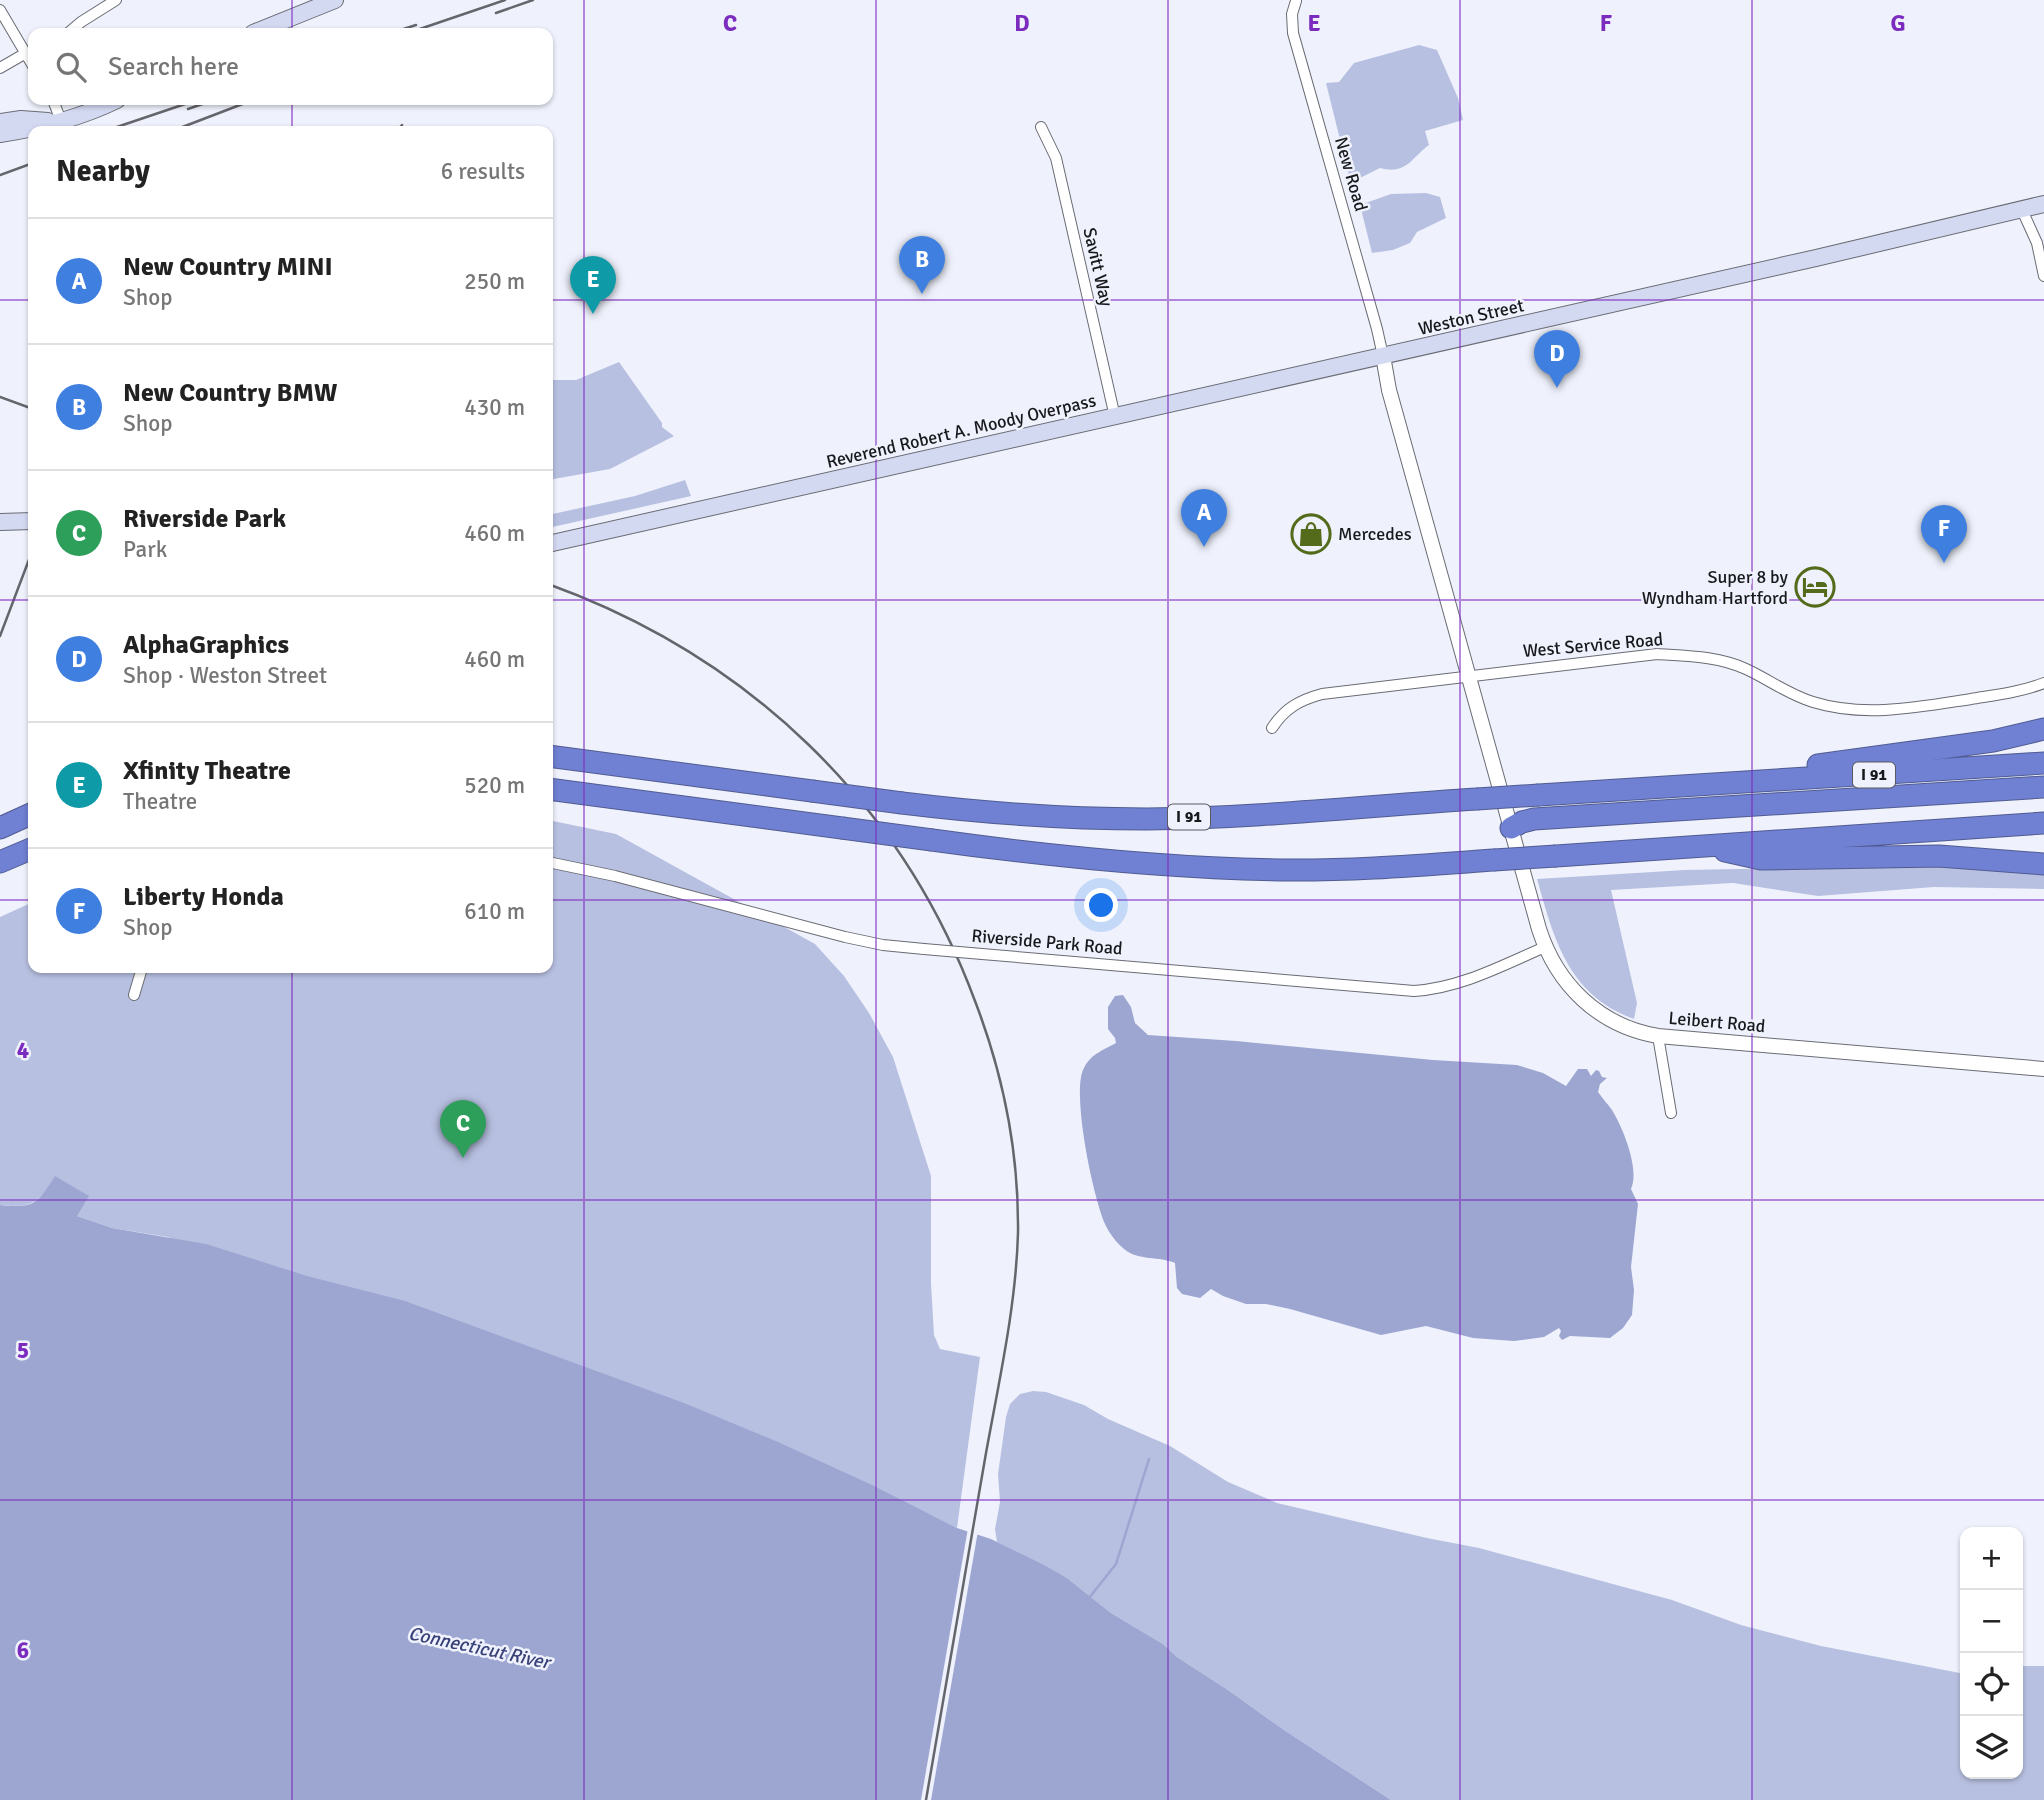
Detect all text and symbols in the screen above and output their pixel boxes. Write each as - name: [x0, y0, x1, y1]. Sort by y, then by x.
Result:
- text: C: [723, 9, 737, 38]
- text: D: [1014, 9, 1030, 38]
- text: E: [1307, 9, 1321, 38]
- text: F: [1600, 9, 1612, 38]
- text: G: [1890, 9, 1906, 38]
- search box: [28, 28, 553, 105]
- icon: search: [52, 48, 90, 86]
- text: Search here: [108, 51, 239, 83]
- street label: New Road: [1330, 134, 1372, 214]
- text: Nearby: [56, 153, 150, 190]
- text: 6 results: [441, 157, 525, 186]
- street label: Savitt Way: [1078, 225, 1118, 309]
- pin: B: [899, 236, 945, 294]
- text: New Country MINI: [123, 251, 333, 283]
- pin: E: [570, 256, 616, 314]
- text: A: [72, 267, 86, 296]
- text: 250 m: [464, 267, 525, 296]
- text: Shop: [123, 283, 172, 312]
- street label: Weston Street: [1416, 294, 1526, 340]
- pin: D: [1534, 330, 1580, 388]
- text: New Country BMW: [123, 377, 337, 409]
- street label: Reverend Robert A. Moody Overpass: [824, 389, 1098, 473]
- text: B: [72, 393, 86, 422]
- text: 430 m: [464, 393, 525, 422]
- text: Shop: [123, 409, 172, 438]
- pin: A: [1181, 489, 1227, 547]
- text: Riverside Park: [123, 503, 286, 535]
- pin: F: [1921, 505, 1967, 563]
- shop icon: Mercedes: [1290, 513, 1332, 555]
- text: C: [72, 519, 86, 548]
- text: 460 m: [464, 519, 525, 548]
- place label: Mercedes: [1338, 523, 1412, 545]
- text: Park: [123, 535, 167, 564]
- place label: Super 8 by Wyndham Hartford: [1642, 566, 1789, 609]
- hotel icon: Super 8 by Wyndham Hartford: [1794, 566, 1836, 608]
- street label: West Service Road: [1522, 628, 1664, 662]
- text: AlphaGraphics: [123, 629, 289, 661]
- text: D: [71, 645, 87, 674]
- text: 460 m: [464, 645, 525, 674]
- text: Shop · Weston Street: [123, 661, 327, 690]
- text: Xfinity Theatre: [123, 755, 291, 787]
- road number: I 91: [1853, 762, 1895, 788]
- text: E: [72, 771, 86, 800]
- text: 520 m: [464, 771, 525, 800]
- text: Theatre: [123, 787, 197, 816]
- road number: I 91: [1168, 804, 1210, 830]
- text: Liberty Honda: [123, 881, 284, 913]
- your location: [1084, 888, 1118, 922]
- text: F: [73, 897, 85, 926]
- text: 610 m: [464, 897, 525, 926]
- text: Shop: [123, 913, 172, 942]
- street label: Riverside Park Road: [971, 924, 1123, 960]
- street label: Leibert Road: [1668, 1007, 1766, 1037]
- text: 4: [17, 1036, 29, 1065]
- pin: C: [440, 1100, 486, 1158]
- text: 5: [17, 1336, 29, 1365]
- map controls: [1960, 1527, 2023, 1779]
- button: +: [1960, 1527, 2023, 1590]
- button: −: [1960, 1590, 2023, 1653]
- water label: Connecticut River: [406, 1621, 555, 1675]
- text: 6: [17, 1636, 29, 1665]
- button: locate: [1960, 1653, 2023, 1716]
- button: layers: [1960, 1716, 2023, 1779]

